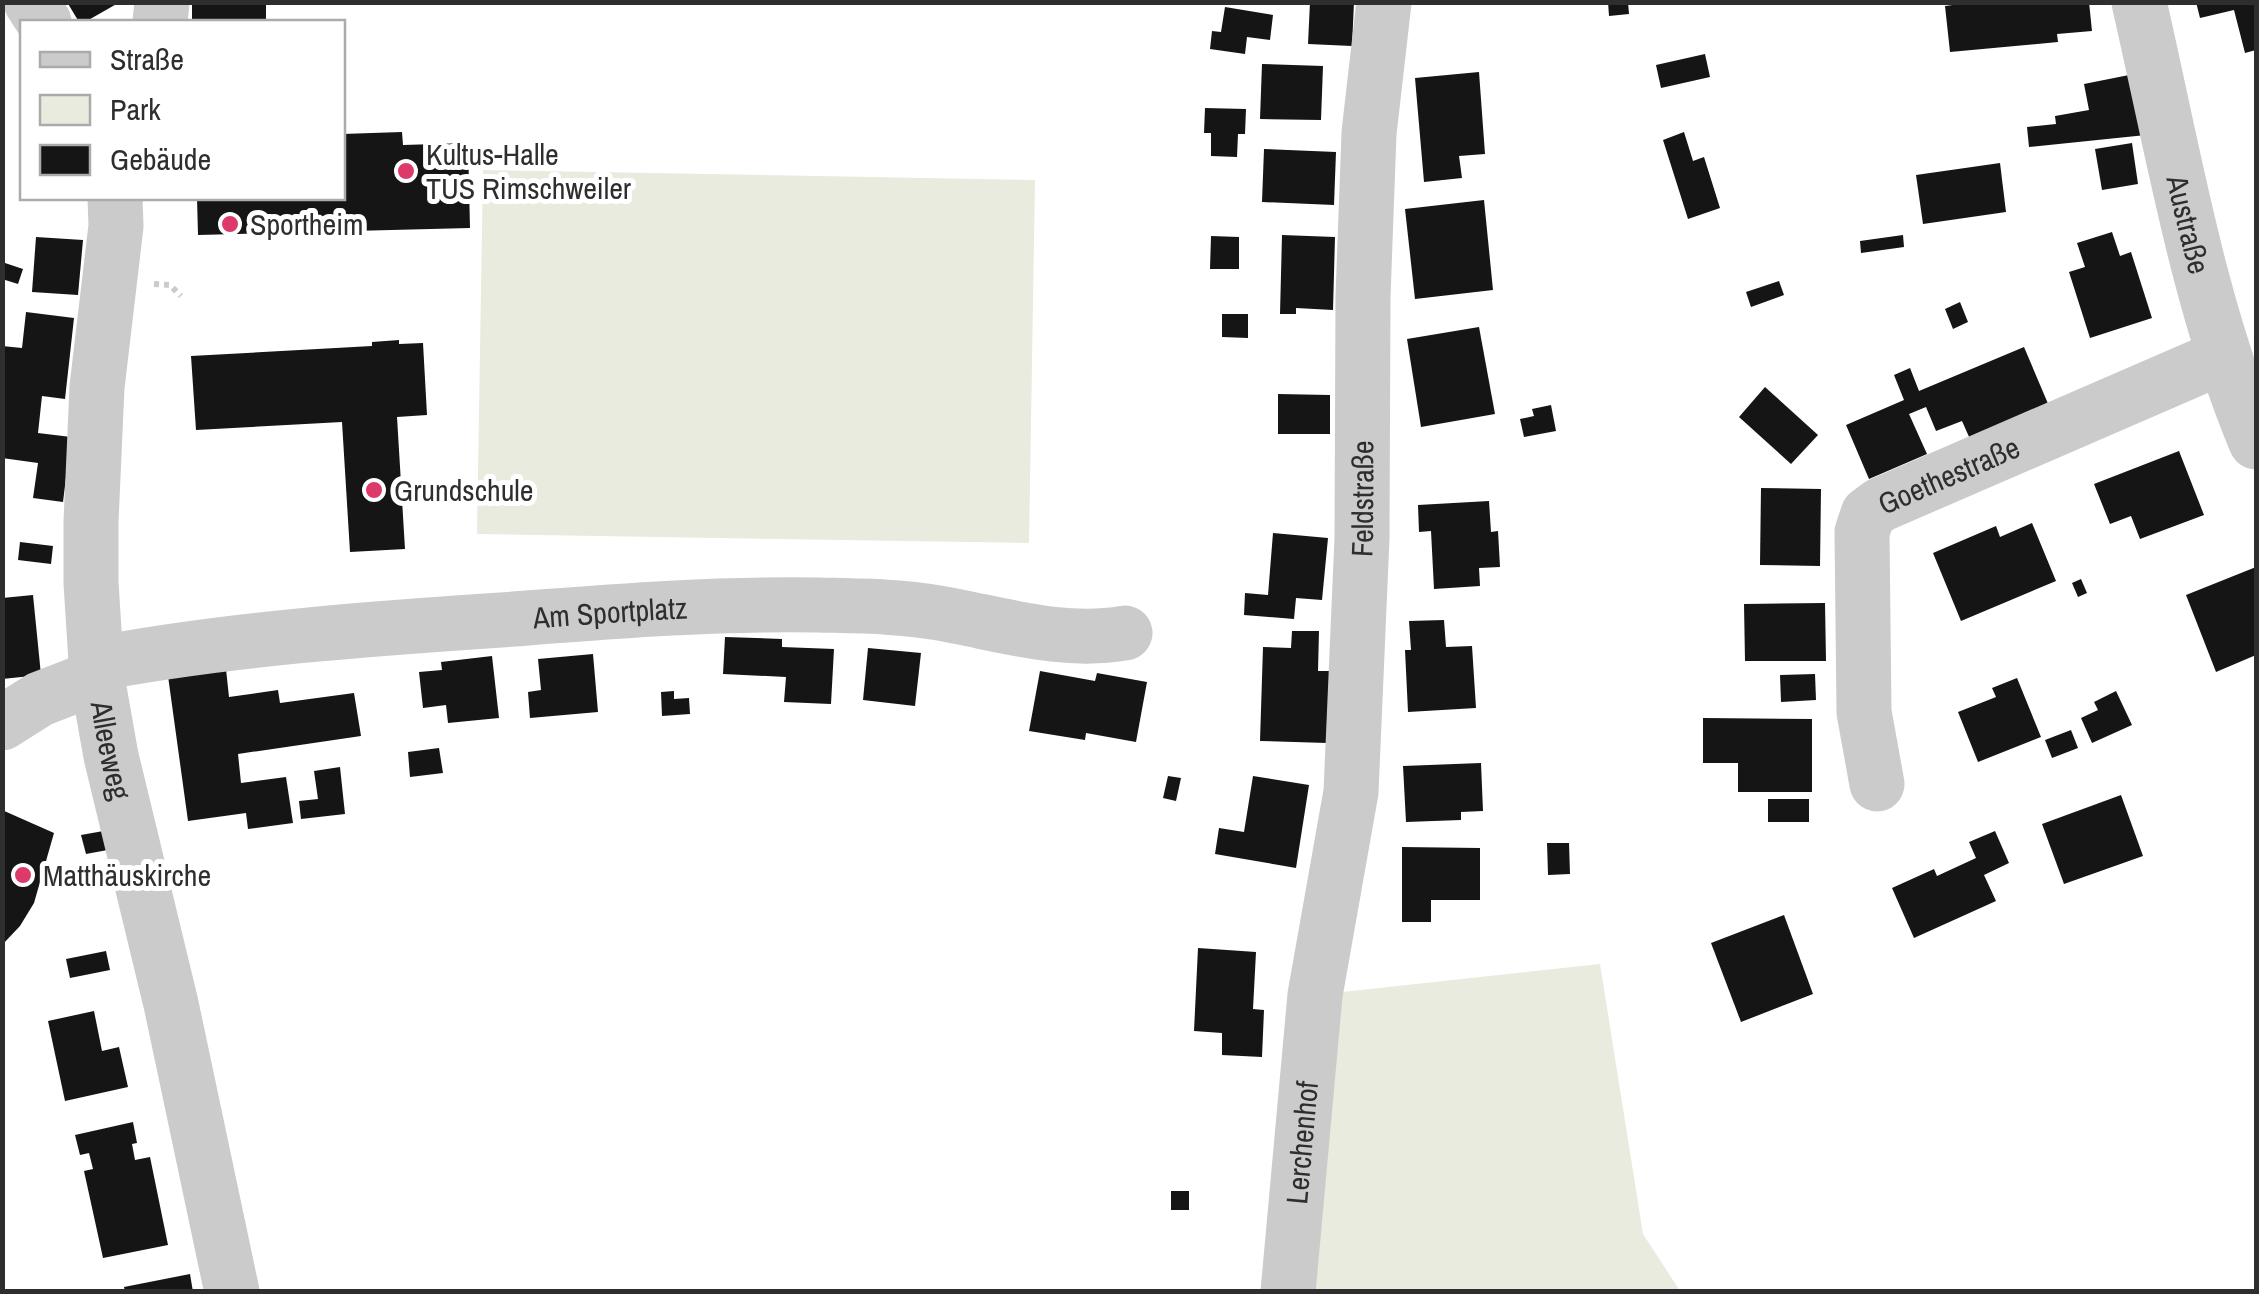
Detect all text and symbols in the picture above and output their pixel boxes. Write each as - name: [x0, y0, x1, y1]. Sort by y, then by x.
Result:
- legend: [20, 20, 345, 200]
- text: Straße: [110, 39, 184, 79]
- text: Park: [110, 89, 161, 129]
- place label: Kultus-Halle TUS Rimschweiler: [426, 134, 632, 208]
- text: Gebäude: [110, 139, 211, 179]
- marker: Kultus-Halle TUS Rimschweiler: [395, 160, 417, 182]
- street label: Austraße: [2157, 171, 2220, 278]
- place label: Sportheim: [250, 204, 364, 244]
- marker: Sportheim: [219, 213, 241, 235]
- street label: Goethestraße: [1872, 427, 2026, 524]
- street label: Feldstraße: [1341, 440, 1382, 558]
- place label: Grundschule: [394, 470, 533, 510]
- marker: Grundschule: [363, 479, 385, 501]
- street label: Am Sportplatz: [530, 587, 688, 638]
- street label: Alleeweg: [81, 697, 141, 804]
- place label: Matthäuskirche: [43, 855, 211, 895]
- marker: Matthäuskirche: [12, 864, 34, 886]
- street label: Lerchenhof: [1276, 1079, 1327, 1206]

